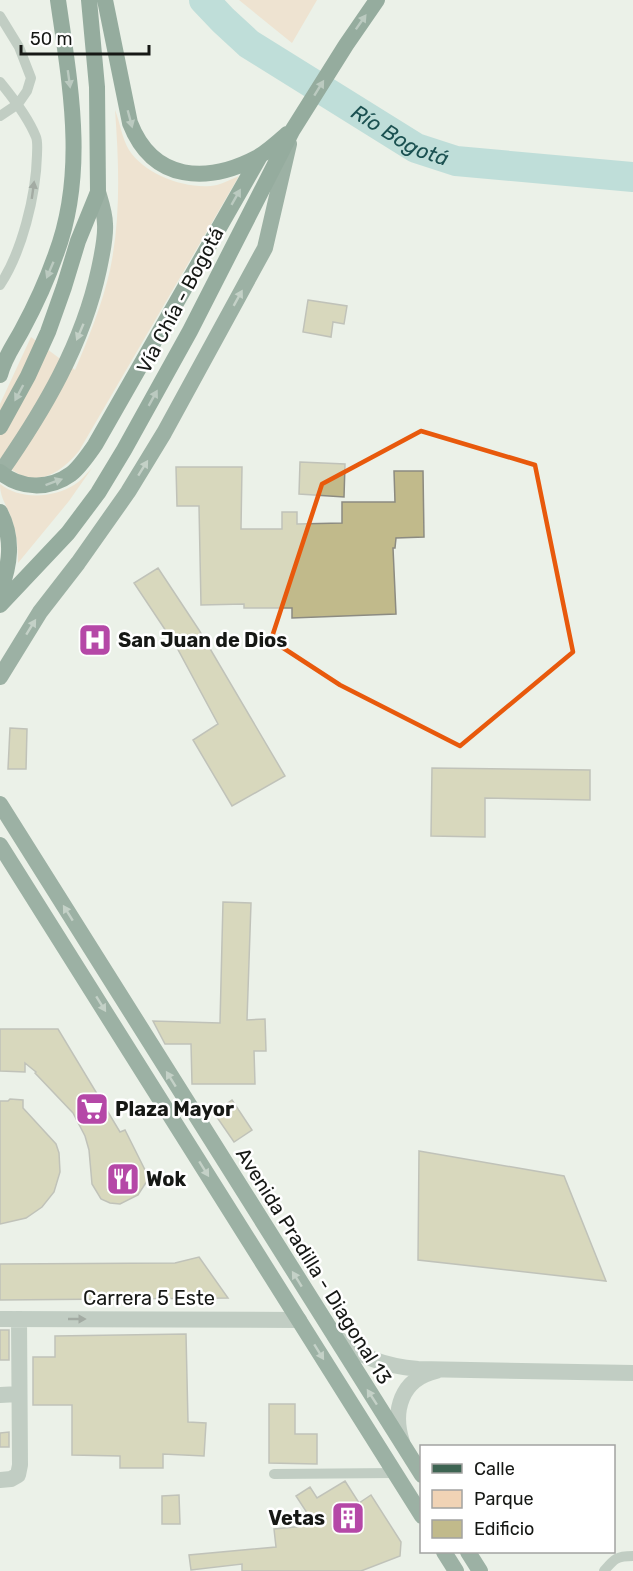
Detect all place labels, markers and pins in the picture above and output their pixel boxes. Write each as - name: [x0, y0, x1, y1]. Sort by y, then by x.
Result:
- hospital icon: San Juan de Dios: [77, 622, 113, 658]
- place label: San Juan de Dios: [118, 628, 287, 652]
- supermarket icon: Plaza Mayor: [74, 1091, 110, 1127]
- place label: Plaza Mayor: [115, 1097, 234, 1121]
- restaurant icon: Wok: [105, 1161, 141, 1197]
- place label: Wok: [146, 1167, 186, 1191]
- building icon: Vetas: [330, 1500, 366, 1536]
- place label: Vetas: [268, 1506, 325, 1530]

